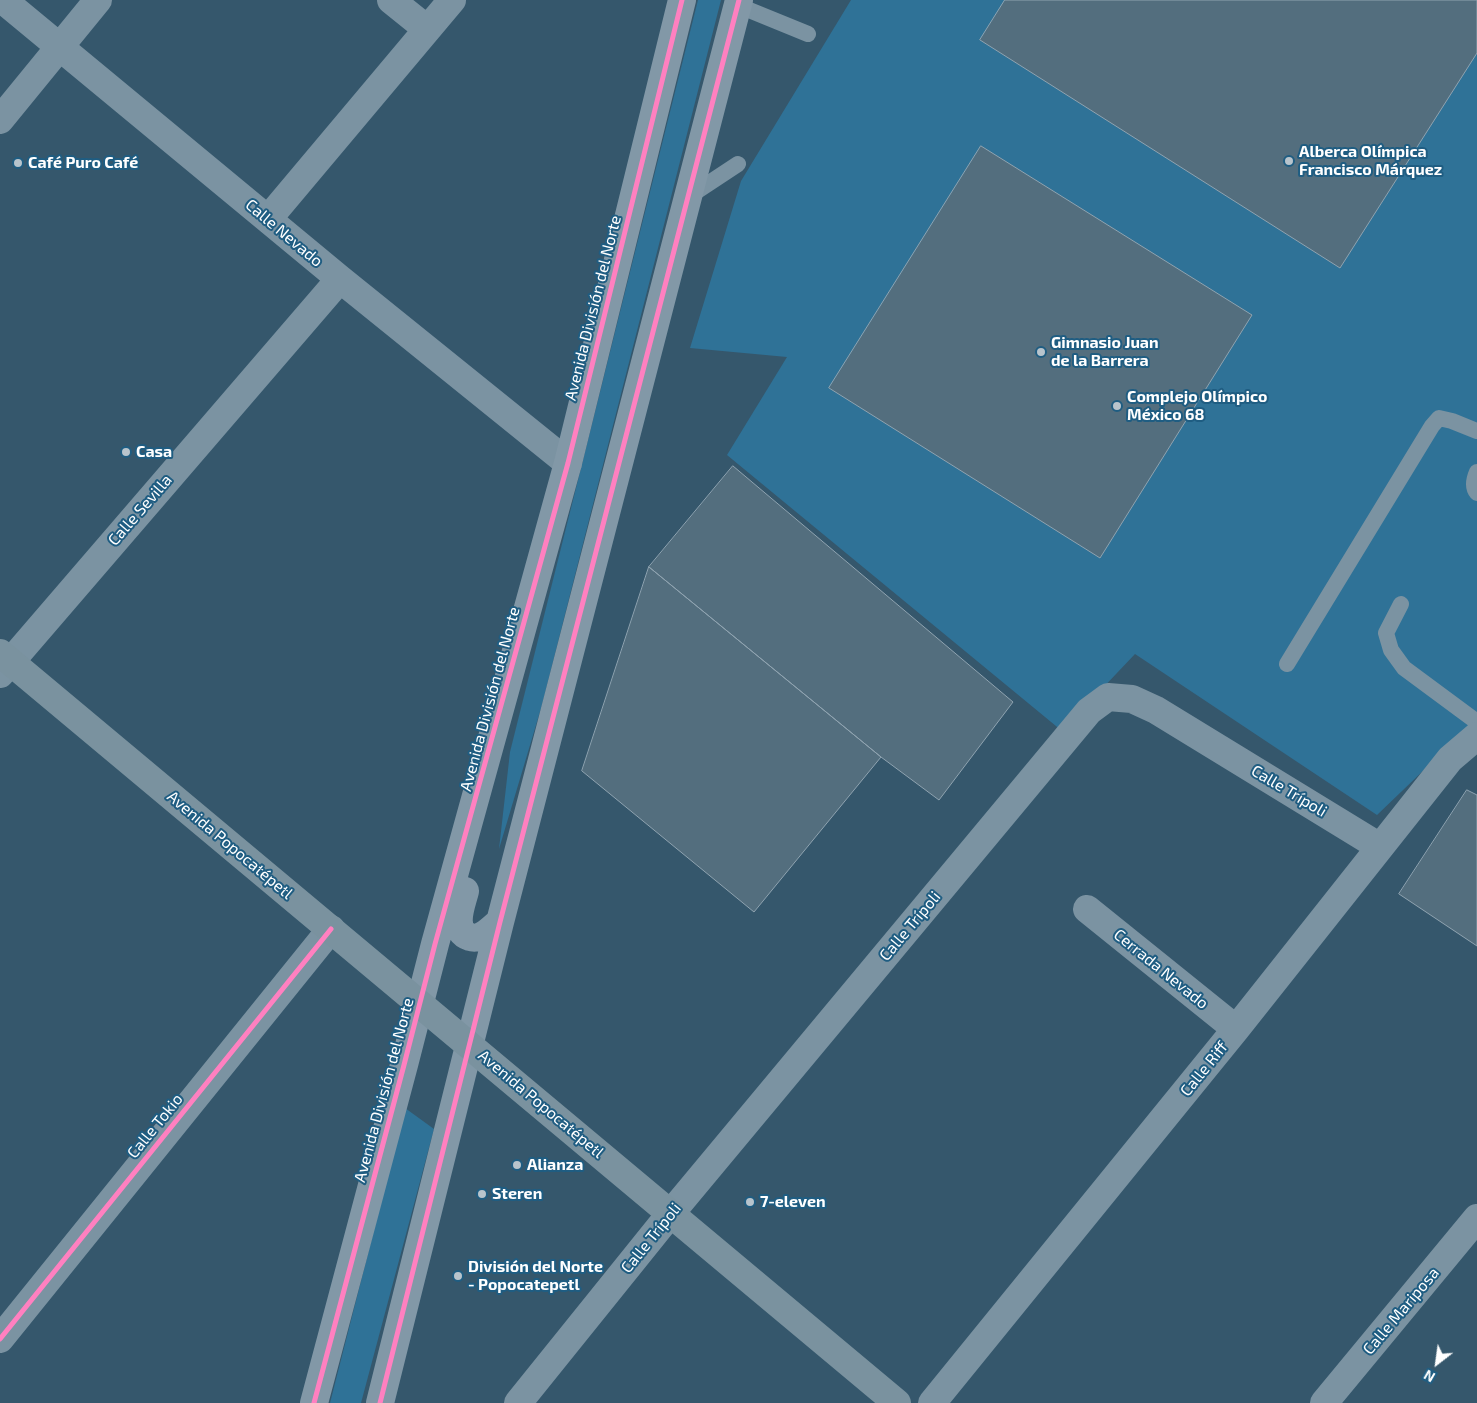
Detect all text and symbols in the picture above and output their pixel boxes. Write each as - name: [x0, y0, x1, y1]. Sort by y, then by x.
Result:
- place label: Alberca Olímpica Francisco Márquez: [1299, 142, 1442, 180]
- place label: Café Puro Café: [28, 153, 138, 173]
- marker: Alberca Olímpica Francisco Márquez: [1283, 155, 1295, 167]
- marker: Café Puro Café: [12, 157, 24, 169]
- street label: Calle Nevado: [242, 195, 326, 271]
- street label: Avenida División del Norte: [561, 213, 625, 403]
- place label: Gimnasio Juan de la Barrera: [1051, 333, 1159, 371]
- marker: Gimnasio Juan de la Barrera: [1035, 346, 1047, 358]
- place label: Complejo Olímpico México 68: [1127, 387, 1267, 425]
- marker: Complejo Olímpico México 68: [1111, 400, 1123, 412]
- place label: Casa: [136, 442, 172, 462]
- marker: Casa: [120, 446, 132, 458]
- street label: Calle Sevilla: [104, 471, 176, 549]
- street label: Avenida División del Norte: [456, 605, 524, 793]
- street label: Calle Trípoli: [1248, 761, 1330, 821]
- street label: Avenida Popocatépetl: [163, 787, 297, 903]
- street label: Calle Trípoli: [875, 887, 945, 965]
- street label: Cerrada Nevado: [1110, 925, 1212, 1013]
- street label: Avenida División del Norte: [350, 996, 418, 1184]
- street label: Calle Riff: [1176, 1038, 1232, 1100]
- street label: Avenida Popocatépetl: [474, 1046, 608, 1162]
- street label: Calle Tokio: [123, 1090, 187, 1162]
- place label: Alianza: [527, 1155, 583, 1175]
- marker: Alianza: [511, 1159, 523, 1171]
- place label: Steren: [492, 1184, 542, 1204]
- marker: Steren: [476, 1188, 488, 1200]
- place label: 7-eleven: [760, 1192, 826, 1212]
- marker: 7-eleven: [744, 1196, 756, 1208]
- street label: Calle Trípoli: [617, 1199, 685, 1277]
- place label: División del Norte - Popocatepetl: [468, 1257, 603, 1295]
- street label: Calle Mariposa: [1359, 1263, 1443, 1359]
- marker: División del Norte - Popocatepetl: [452, 1270, 464, 1282]
- north arrow: [1412, 1338, 1462, 1388]
- text: N: [1421, 1367, 1438, 1386]

